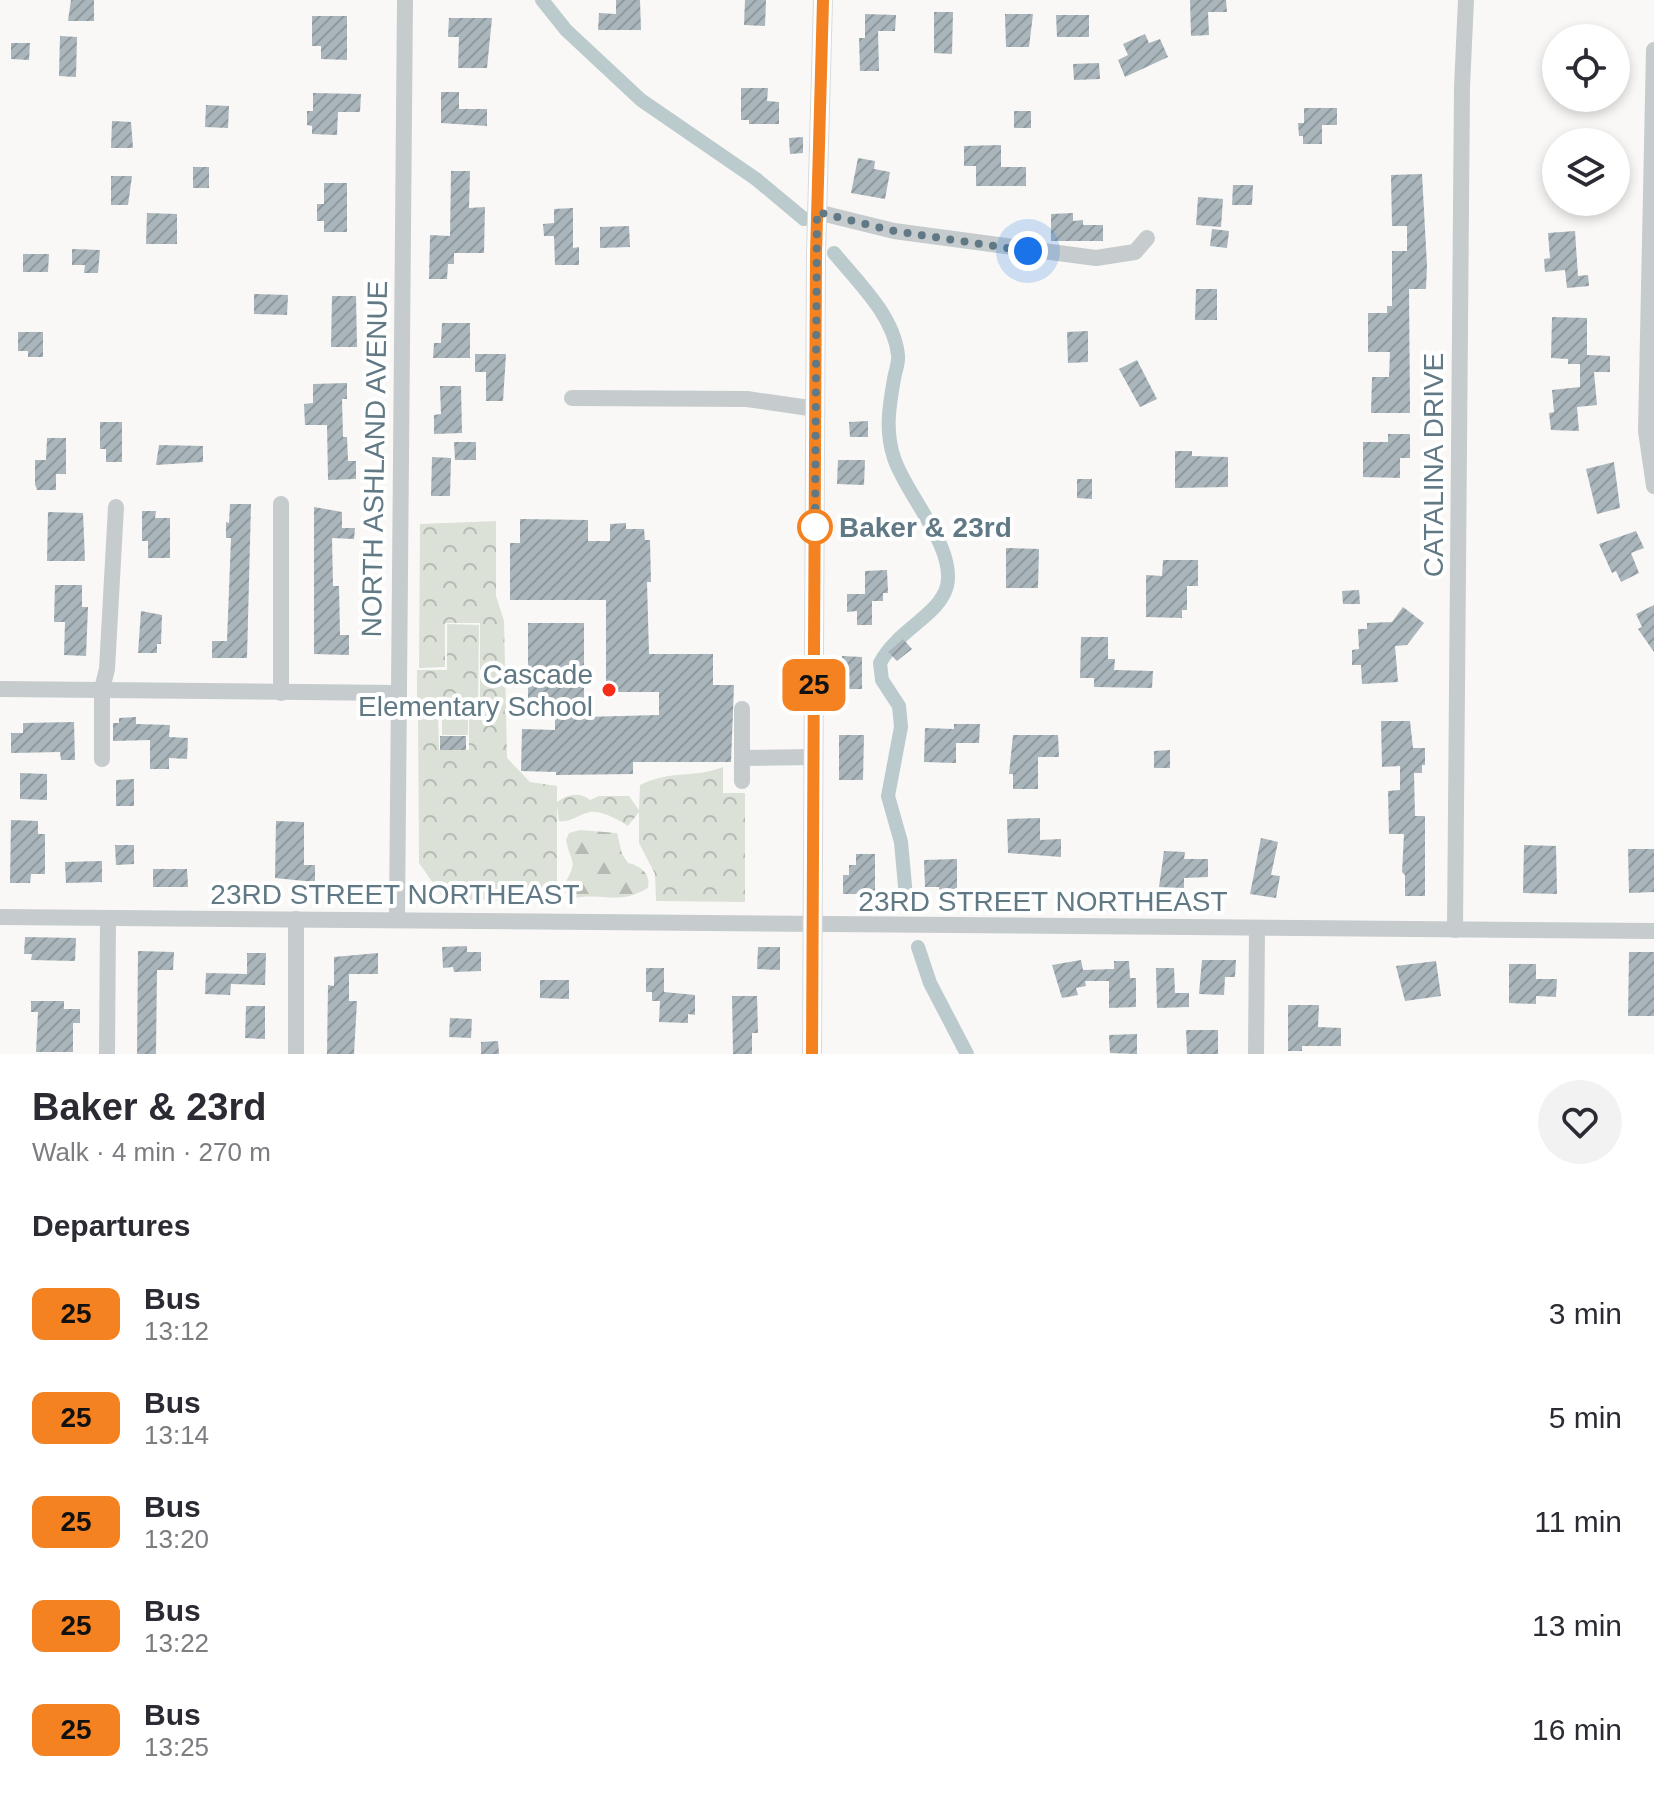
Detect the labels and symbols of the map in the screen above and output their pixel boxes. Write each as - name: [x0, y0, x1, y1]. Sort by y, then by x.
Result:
- your location: [1008, 231, 1048, 271]
- street label: NORTH ASHLAND AVENUE: [356, 280, 393, 638]
- street label: CATALINA DRIVE: [1418, 353, 1449, 577]
- marker: Baker & 23rd: [798, 510, 832, 544]
- place label: Baker & 23rd: [839, 512, 1012, 543]
- place label: Cascade Elementary School: [358, 659, 593, 722]
- line badge: 25: [778, 659, 850, 711]
- marker: Cascade Elementary School: [600, 681, 618, 699]
- street label: 23RD STREET NORTHEAST: [210, 879, 580, 910]
- street label: 23RD STREET NORTHEAST: [858, 886, 1228, 917]

